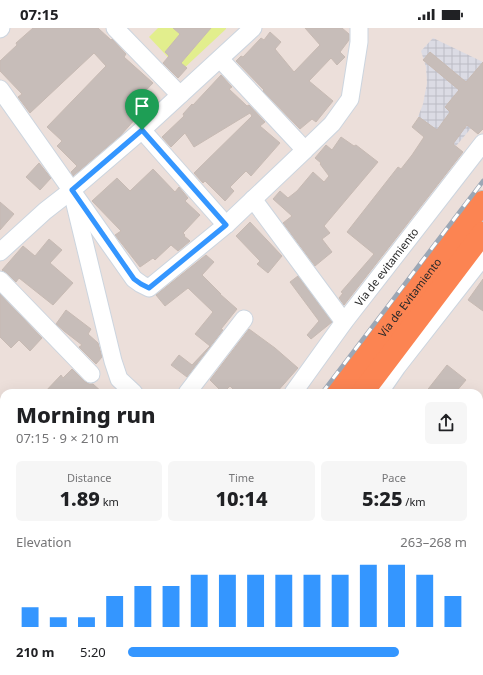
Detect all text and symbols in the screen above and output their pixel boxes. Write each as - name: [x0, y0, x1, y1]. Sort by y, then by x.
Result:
- text: 07:15: [20, 4, 59, 24]
- pin: [125, 89, 159, 130]
- icon: arrive: [131, 95, 153, 117]
- street label: Via de evitamiento: [351, 224, 422, 309]
- street label: Vía de Evitamiento: [374, 254, 445, 340]
- text: Morning run: [16, 399, 156, 429]
- button: share: [425, 402, 467, 444]
- text: 07:15 · 9 × 210 m: [16, 429, 119, 447]
- text: Distance: [67, 470, 111, 485]
- text: Time: [229, 470, 254, 485]
- text: Pace: [382, 470, 406, 485]
- text: 1.89: [59, 485, 100, 512]
- text: 10:14: [216, 485, 267, 512]
- text: 5:25: [362, 485, 402, 512]
- text: km: [100, 494, 119, 509]
- text: /km: [402, 494, 426, 509]
- text: Elevation: [16, 533, 72, 551]
- text: 263–268 m: [400, 533, 467, 551]
- text: 210 m: [16, 643, 54, 661]
- text: 5:20: [80, 643, 106, 661]

